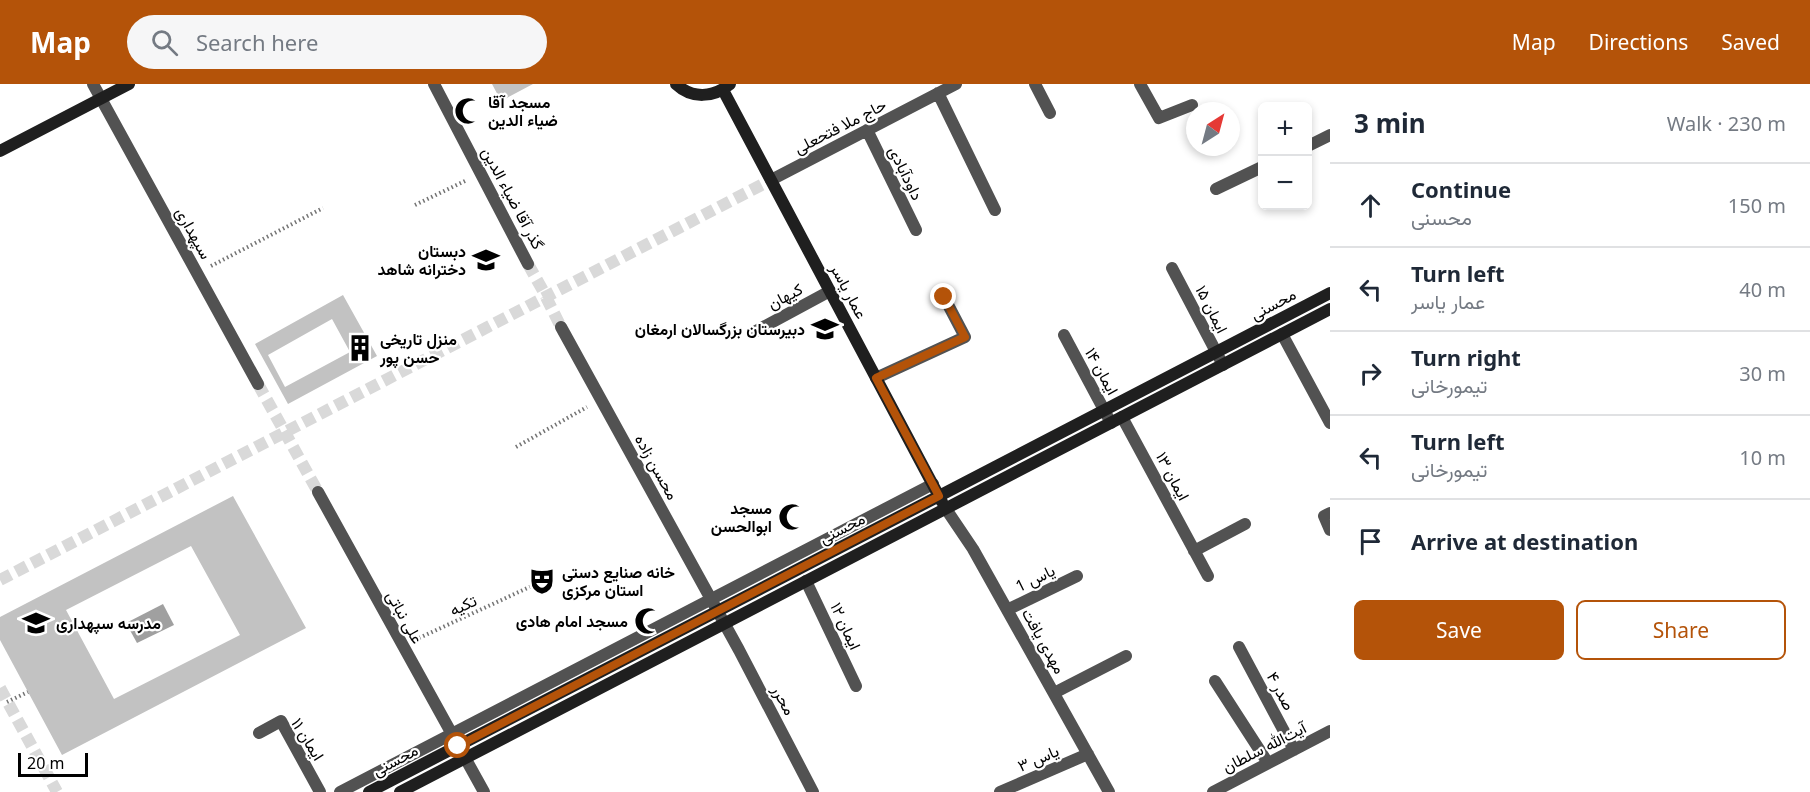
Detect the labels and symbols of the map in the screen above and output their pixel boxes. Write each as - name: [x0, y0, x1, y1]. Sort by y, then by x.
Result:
- place label: مسجد آقا ضیاء الدین: [488, 91, 558, 131]
- street label: حاج ملا فتحعلی: [790, 93, 891, 160]
- mosque icon: مسجد آقا ضیاء الدین: [453, 96, 483, 126]
- north arrow: [1186, 102, 1240, 156]
- street label: داودآبادی: [883, 142, 929, 204]
- street label: گذر آقا ضیاء الدین: [477, 143, 549, 253]
- street label: سپهداری: [170, 203, 217, 263]
- place label: دبستان دخترانه شاهد: [378, 240, 466, 280]
- school or university icon: دبستان دخترانه شاهد: [471, 245, 501, 275]
- street label: عمار یاسر: [825, 259, 873, 322]
- street label: کیهان: [764, 278, 806, 314]
- street label: ایمان ۱۵: [1191, 281, 1233, 337]
- route end: [930, 283, 956, 309]
- street label: محسنی: [1246, 283, 1300, 325]
- school or university icon: دبیرستان بزرگسالان ارمغان: [810, 314, 840, 344]
- place label: دبیرستان بزرگسالان ارمغان: [635, 318, 805, 340]
- place label: منزل تاریخی حسن پور: [379, 328, 457, 369]
- building icon: منزل تاریخی حسن پور: [345, 333, 375, 363]
- street label: ایمان ۱۴: [1080, 343, 1124, 399]
- street label: محسن زاده: [630, 430, 684, 504]
- street label: ایمان ۱۳: [1151, 448, 1195, 504]
- place label: مسجد ابوالحسن: [711, 497, 772, 537]
- mosque icon: مسجد ابوالحسن: [777, 502, 807, 532]
- street label: محسنی: [815, 507, 869, 549]
- street label: یاس 1: [1012, 559, 1058, 597]
- place label: خانه صنایع دستی استان مرکزی: [562, 561, 675, 601]
- theatre icon: خانه صنایع دستی استان مرکزی: [527, 566, 557, 596]
- street label: علی نباتی: [381, 586, 429, 648]
- street label: تکیه: [446, 589, 480, 621]
- street label: ایمان ۱۲: [825, 599, 867, 653]
- street label: مهدی یافت: [1017, 604, 1071, 678]
- mosque icon: مسجد امام هادی: [633, 606, 663, 636]
- school or university icon: مدرسه سپهداری: [21, 608, 51, 638]
- place label: مسجد امام هادی: [516, 610, 628, 632]
- place label: مدرسه سپهداری: [56, 612, 161, 635]
- street label: صدر ۴: [1262, 668, 1300, 714]
- street label: محرر: [767, 680, 801, 719]
- street label: ایمان ۱۱: [286, 714, 330, 764]
- street label: آیت‌الله سلطان: [1218, 716, 1311, 778]
- route start: [444, 732, 470, 758]
- street label: محسنی: [368, 739, 422, 781]
- street label: یاس ۳: [1014, 740, 1062, 776]
- scale bar: [18, 750, 88, 778]

